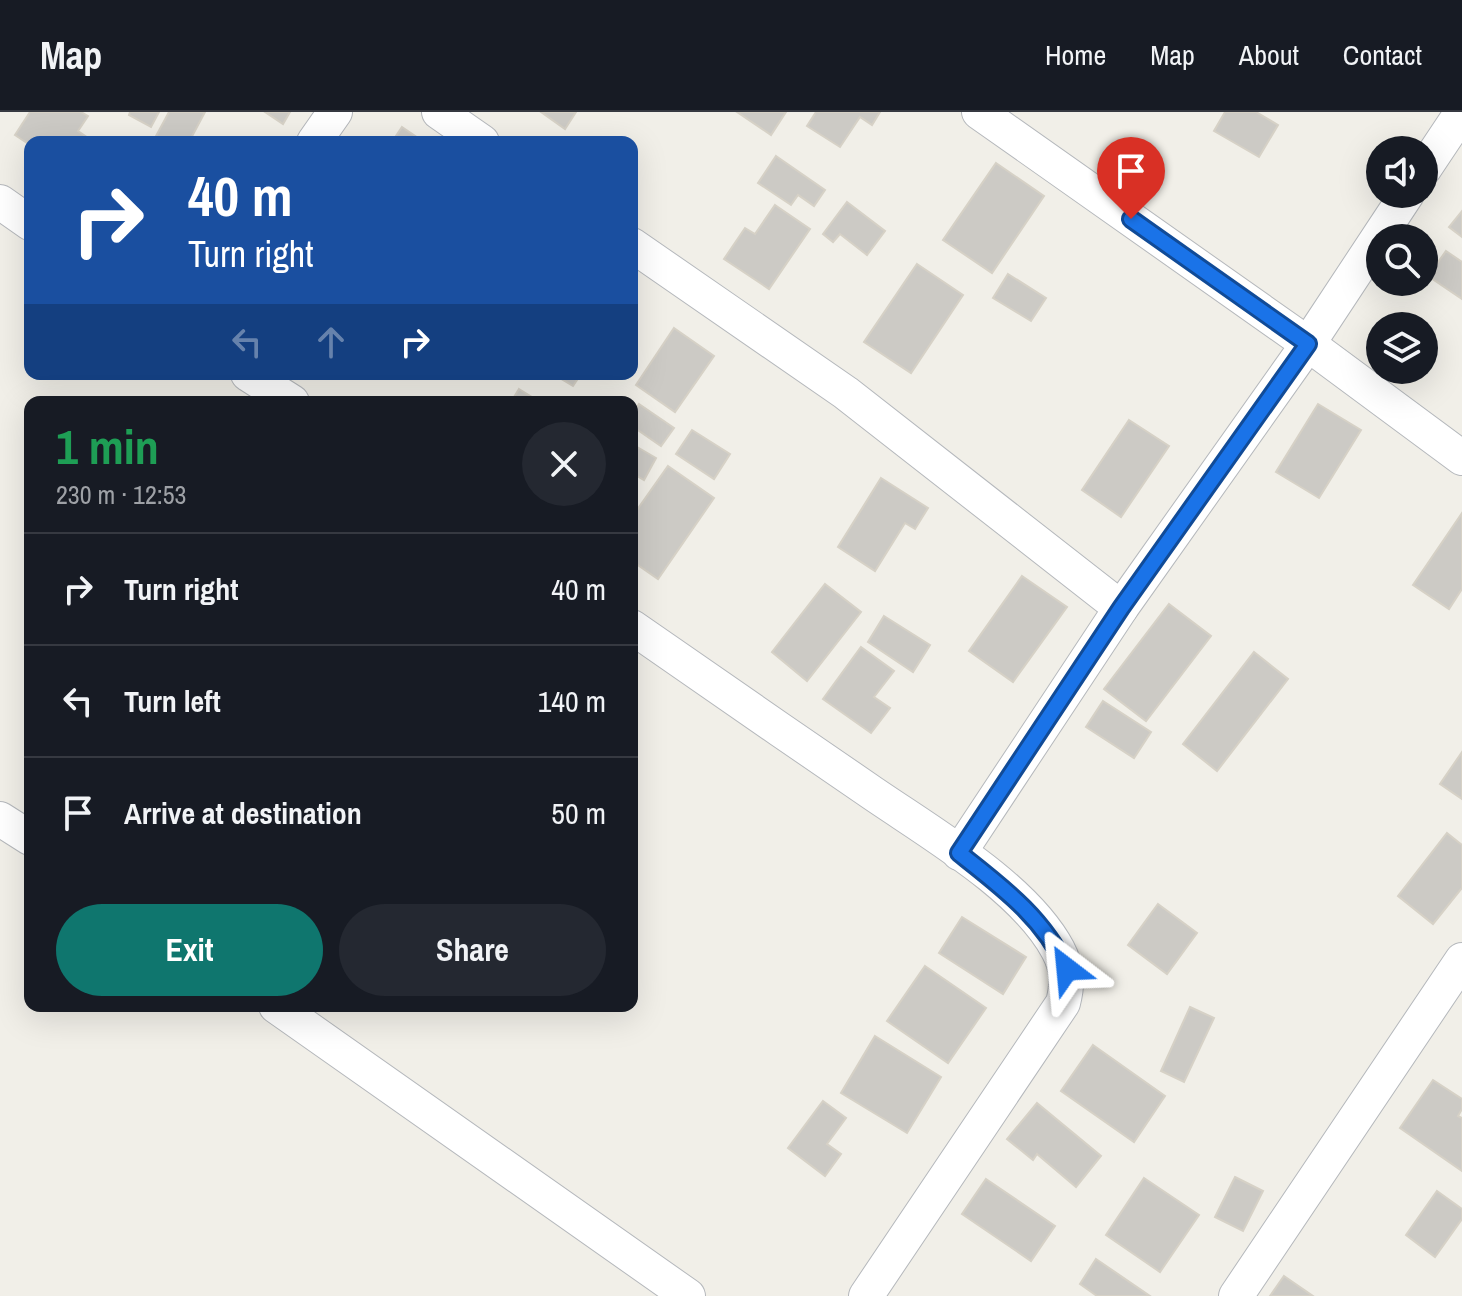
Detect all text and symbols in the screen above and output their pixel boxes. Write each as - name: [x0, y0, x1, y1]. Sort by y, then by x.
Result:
- text: Map: [40, 30, 102, 81]
- text: Home: [1045, 36, 1106, 74]
- text: Map: [1150, 36, 1195, 74]
- text: About: [1239, 36, 1299, 74]
- text: Contact: [1343, 36, 1422, 74]
- map controls: [1366, 136, 1438, 384]
- button: sound: [1366, 136, 1438, 208]
- pin: [1097, 137, 1165, 219]
- icon: arrive: [1109, 149, 1153, 193]
- text: 40 m: [188, 158, 293, 233]
- icon: right: [56, 168, 160, 272]
- button: search: [1366, 224, 1438, 296]
- text: Turn right: [188, 230, 313, 278]
- button: layers: [1366, 312, 1438, 384]
- icon: left: [225, 320, 269, 364]
- icon: ahead: [309, 320, 353, 364]
- icon: right: [393, 320, 437, 364]
- text: 1 min: [56, 414, 159, 479]
- button: close: [522, 422, 606, 506]
- text: 230 m · 12:53: [56, 477, 186, 512]
- icon: right: [56, 567, 100, 611]
- text: Turn right: [124, 569, 238, 609]
- text: 40 m: [551, 569, 606, 609]
- icon: left: [56, 679, 100, 723]
- text: Turn left: [124, 681, 221, 721]
- text: 140 m: [538, 681, 606, 721]
- icon: arrive: [56, 791, 100, 835]
- text: Arrive at destination: [124, 793, 362, 833]
- text: 50 m: [551, 793, 606, 833]
- button: Exit: [56, 904, 323, 996]
- button: Share: [339, 904, 606, 996]
- position arrow: [1025, 927, 1109, 1011]

